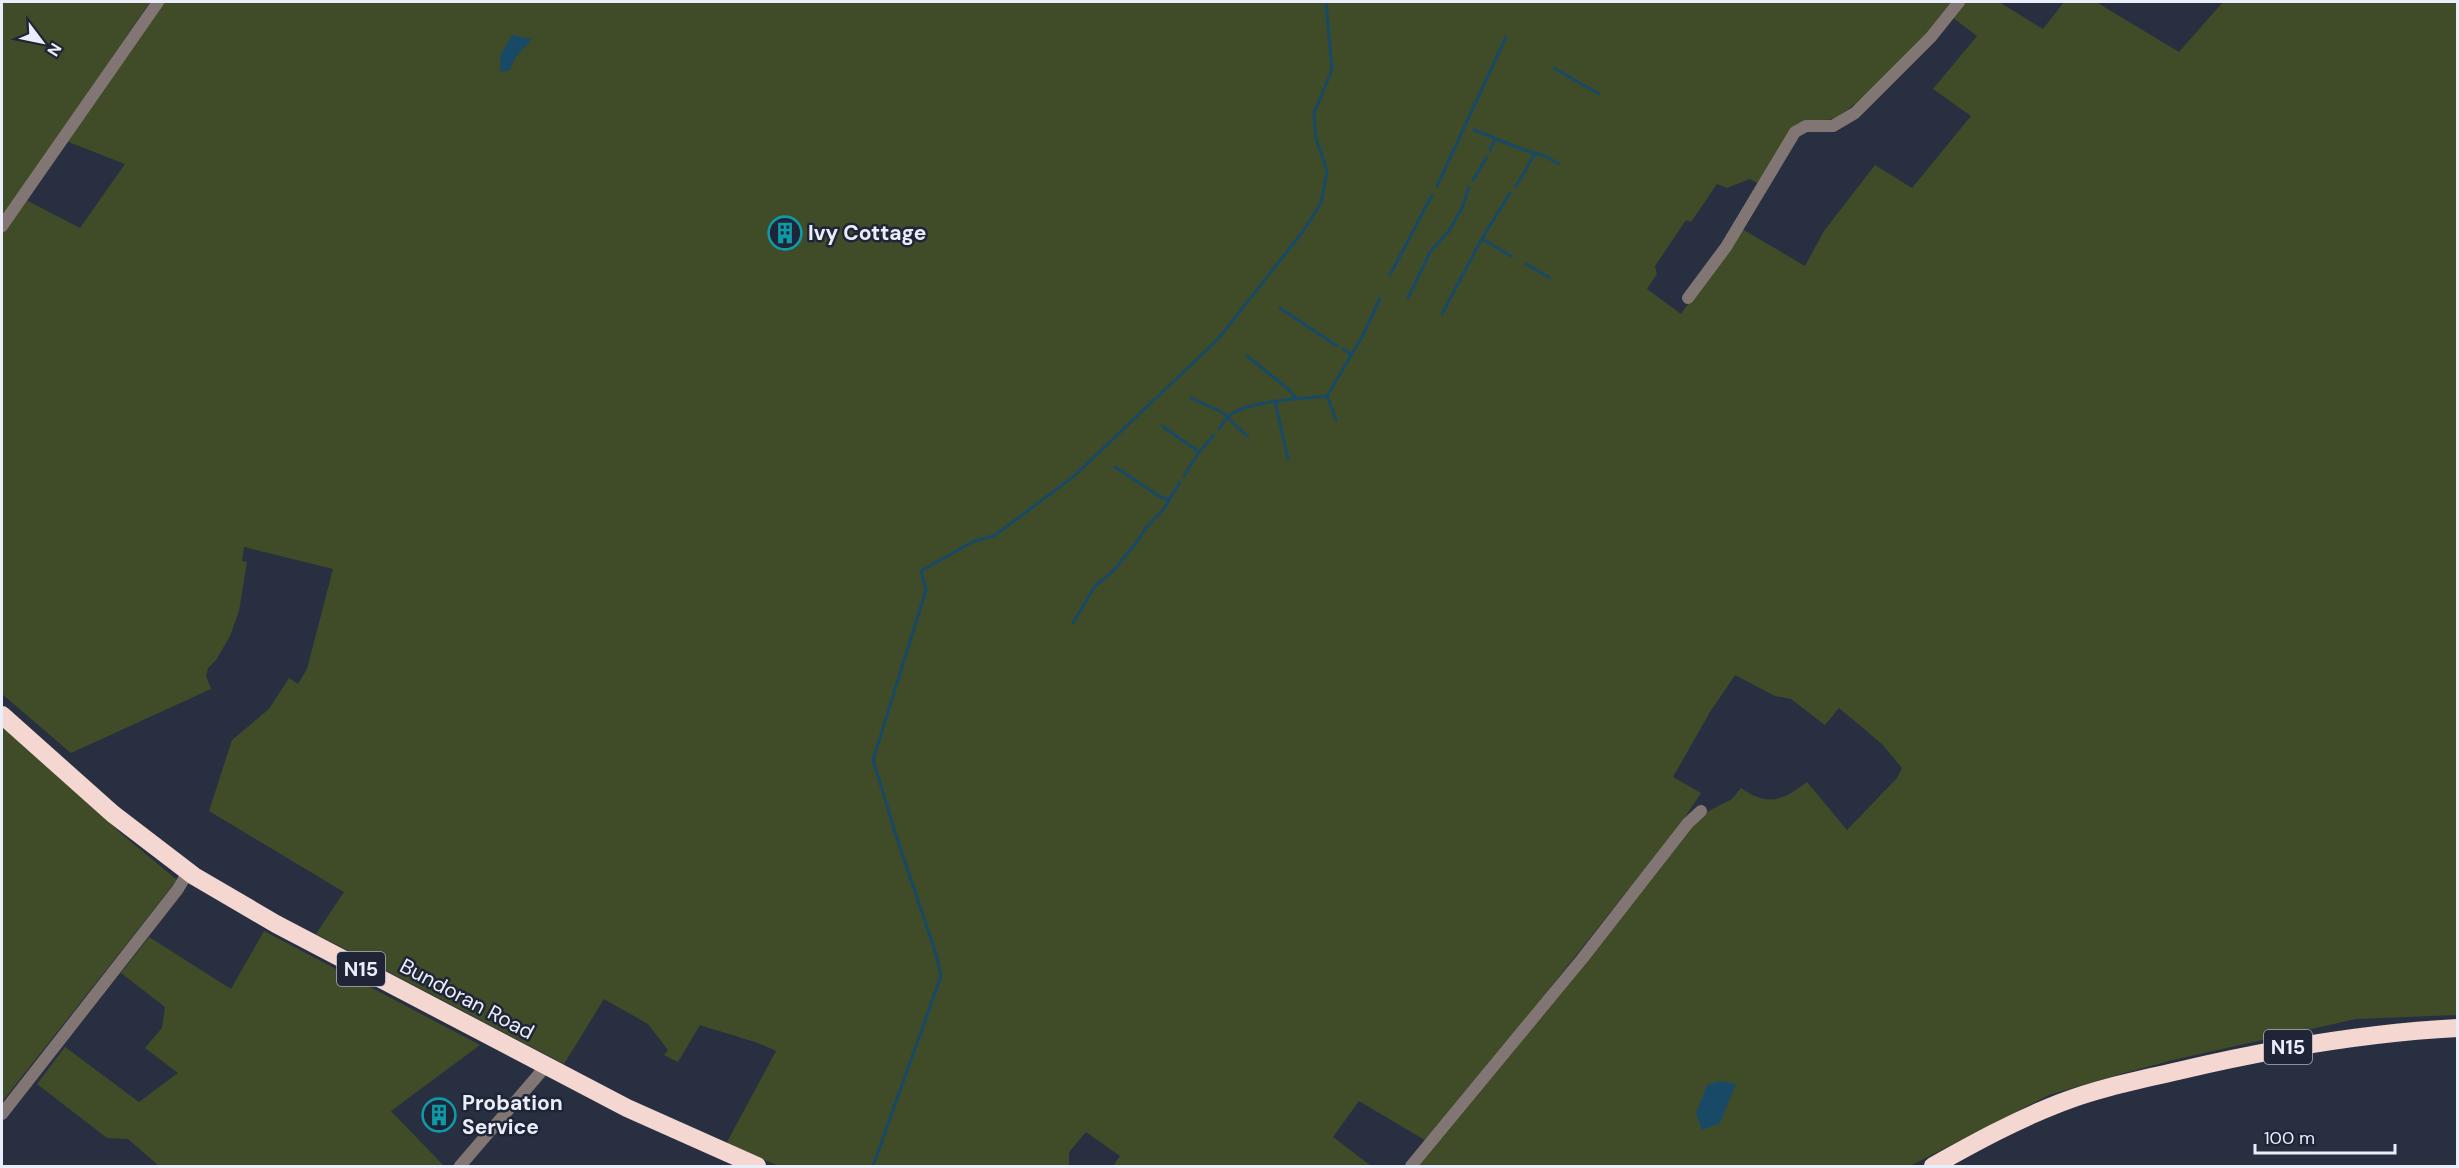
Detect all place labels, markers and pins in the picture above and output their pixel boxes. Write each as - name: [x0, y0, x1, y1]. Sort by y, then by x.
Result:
- building icon: Ivy Cottage: [767, 215, 803, 251]
- place label: Ivy Cottage: [808, 219, 926, 247]
- place label: Probation Service: [462, 1089, 563, 1141]
- building icon: Probation Service: [421, 1097, 457, 1133]

